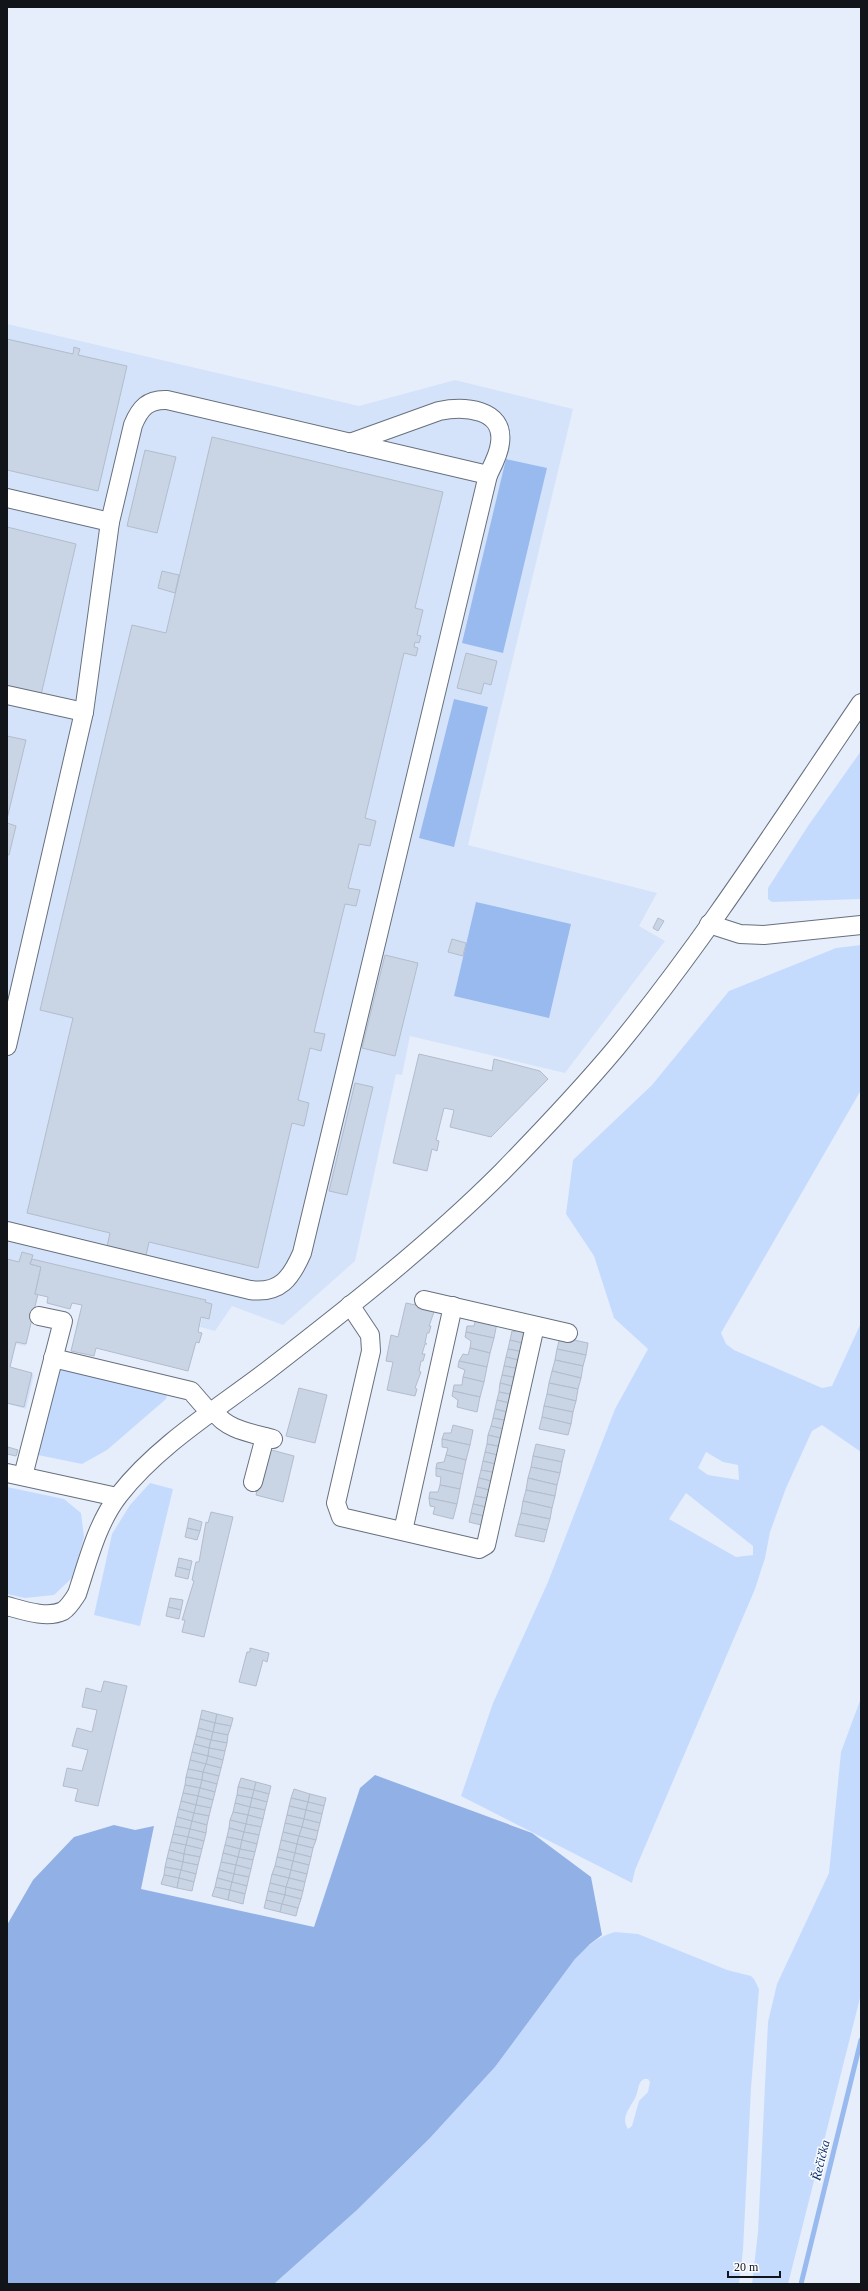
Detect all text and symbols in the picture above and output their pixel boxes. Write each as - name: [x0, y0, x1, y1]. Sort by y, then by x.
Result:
- water label: Řečička: [808, 2138, 833, 2183]
- scale bar: [728, 2253, 780, 2279]
- text: 20 m: [734, 2260, 759, 2274]

